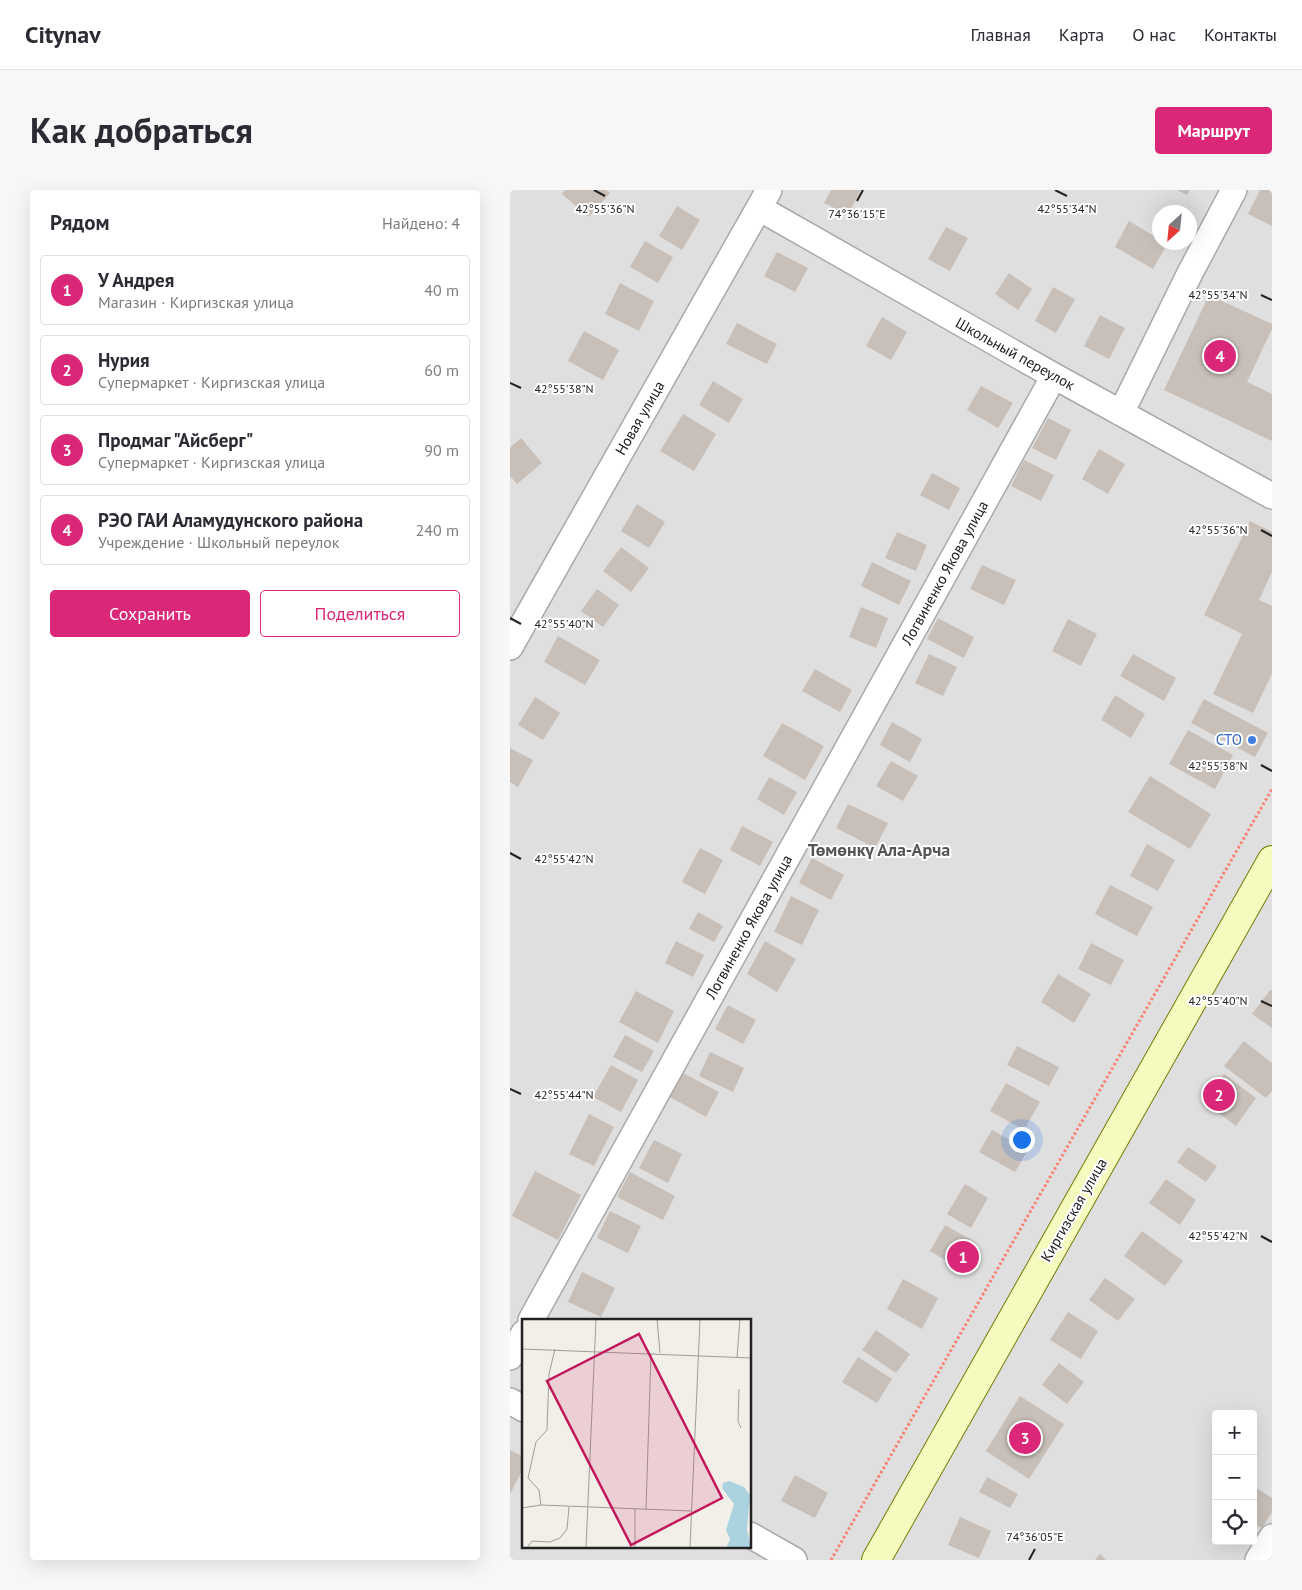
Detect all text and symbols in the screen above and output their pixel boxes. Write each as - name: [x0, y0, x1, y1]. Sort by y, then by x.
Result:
- text: Citynav: [25, 19, 101, 50]
- text: Главная: [970, 23, 1031, 46]
- text: Карта: [1059, 23, 1104, 46]
- text: О нас: [1132, 23, 1176, 46]
- text: Контакты: [1204, 23, 1277, 46]
- text: Как добраться: [30, 107, 253, 153]
- button: Маршрут: [1155, 107, 1272, 154]
- text: 42°55'36"N: [575, 201, 635, 216]
- text: 42°55'34"N: [1037, 201, 1097, 216]
- north arrow: [1152, 205, 1197, 250]
- text: 74°36'15"E: [828, 206, 886, 221]
- text: Рядом: [50, 209, 109, 236]
- text: Найдено: 4: [382, 213, 460, 233]
- text: У Андрея: [98, 268, 174, 292]
- text: 1: [62, 280, 72, 300]
- text: 40 m: [424, 280, 459, 300]
- text: 42°55'34"N: [1188, 287, 1248, 302]
- text: Магазин · Киргизская улица: [98, 292, 294, 312]
- street label: Школьный переулок: [952, 313, 1079, 395]
- pin: 4: [1204, 337, 1236, 375]
- text: Нурия: [98, 348, 150, 372]
- text: 2: [62, 360, 72, 380]
- text: 60 m: [424, 360, 459, 380]
- text: Супермаркет · Киргизская улица: [98, 372, 325, 392]
- street label: Новая улица: [611, 377, 668, 458]
- text: 42°55'38"N: [534, 381, 594, 396]
- text: Продмаг "Айсберг": [98, 428, 253, 452]
- text: 3: [62, 440, 72, 460]
- text: 90 m: [424, 440, 459, 460]
- text: Супермаркет · Киргизская улица: [98, 452, 325, 472]
- street label: Логвиненко Якова улица: [896, 497, 992, 649]
- text: РЭО ГАИ Аламудунского района: [98, 508, 363, 532]
- text: 4: [62, 520, 72, 540]
- text: 240 m: [416, 520, 459, 540]
- text: 42°55'36"N: [1188, 522, 1248, 537]
- text: Учреждение · Школьный переулок: [98, 532, 340, 552]
- button: Сохранить: [50, 590, 250, 637]
- button: Поделиться: [260, 590, 460, 637]
- text: 42°55'40"N: [534, 616, 594, 631]
- place label: СТО: [1216, 730, 1242, 749]
- marker: СТО: [1246, 734, 1258, 746]
- text: 42°55'38"N: [1188, 758, 1248, 773]
- district label: Төмөнкү Ала-Арча: [808, 838, 950, 861]
- text: 42°55'42"N: [534, 851, 594, 866]
- street label: Логвиненко Якова улица: [700, 851, 796, 1003]
- text: 42°55'40"N: [1188, 993, 1248, 1008]
- pin: 2: [1203, 1076, 1235, 1114]
- text: 42°55'44"N: [534, 1087, 594, 1102]
- your location: [1009, 1127, 1035, 1153]
- street label: Киргизская улица: [1036, 1155, 1111, 1265]
- text: 42°55'42"N: [1188, 1228, 1248, 1243]
- pin: 1: [947, 1238, 979, 1276]
- inset map: [522, 1319, 751, 1548]
- map controls: [1212, 1410, 1257, 1545]
- button: +: [1212, 1410, 1257, 1455]
- pin: 3: [1009, 1419, 1041, 1457]
- button: −: [1212, 1455, 1257, 1500]
- button: locate: [1212, 1500, 1257, 1545]
- text: 74°36'05"E: [1006, 1529, 1064, 1544]

